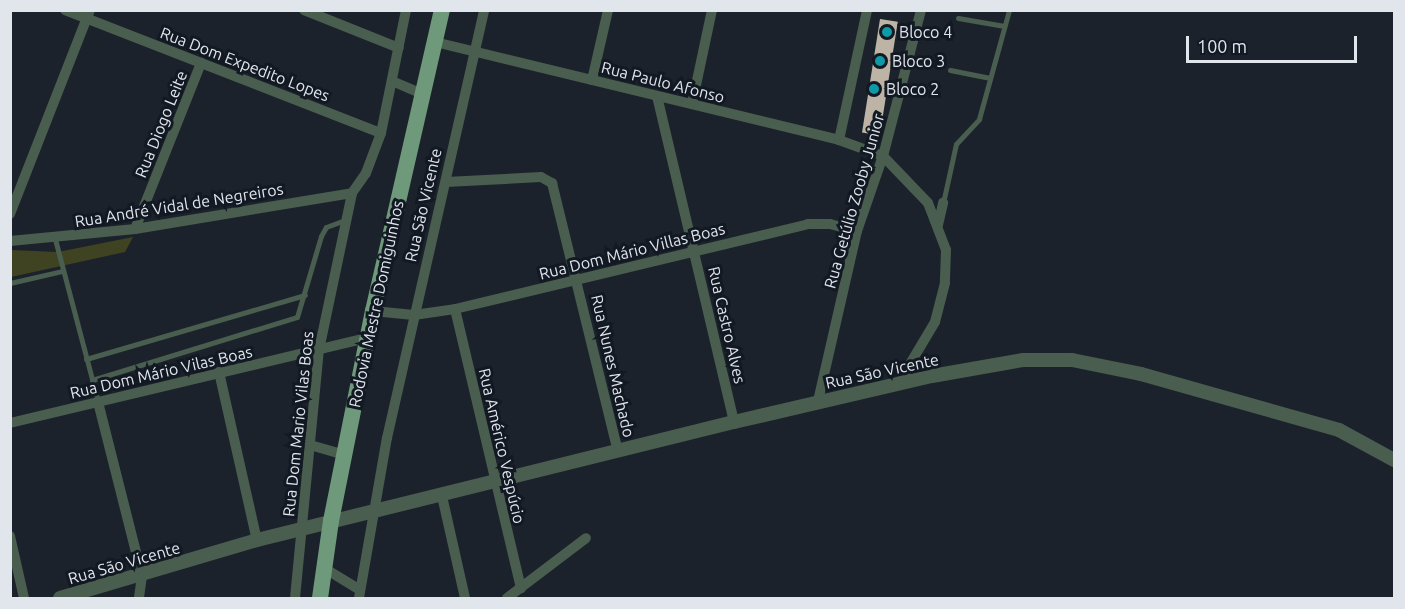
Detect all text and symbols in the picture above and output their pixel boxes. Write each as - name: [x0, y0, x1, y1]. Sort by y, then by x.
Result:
- place label: Bloco 4: [899, 22, 952, 42]
- street label: Rua Dom Expedito Lopes: [158, 23, 332, 105]
- scale bar: [1189, 24, 1360, 62]
- marker: Bloco 4: [880, 25, 894, 39]
- text: 100 m: [1197, 36, 1247, 56]
- place label: Bloco 3: [892, 51, 945, 71]
- marker: Bloco 3: [873, 54, 887, 68]
- street label: Rua Paulo Afonso: [599, 57, 727, 107]
- street label: Rua Diogo Leite: [131, 68, 191, 180]
- place label: Bloco 2: [886, 79, 939, 99]
- marker: Bloco 2: [867, 82, 881, 96]
- street label: Rua Getúlio Zooby Junior: [820, 111, 888, 291]
- street label: Rua São Vicente: [401, 146, 445, 264]
- street label: Rua André Vidal de Negreiros: [73, 179, 285, 231]
- street label: Rodovia Mestre Domiguinhos: [345, 199, 407, 409]
- street label: Rua Dom Mário Villas Boas: [537, 219, 727, 283]
- street label: Rua Castro Alves: [704, 265, 750, 385]
- street label: Rua Nunes Machado: [587, 293, 639, 439]
- street label: Rua Dom Mario Vilas Boas: [279, 330, 317, 518]
- street label: Rua Dom Mário Vilas Boas: [68, 342, 254, 402]
- street label: Rua São Vicente: [823, 350, 941, 392]
- street label: Rua Américo Vespúcio: [475, 366, 529, 526]
- street label: Rua São Vicente: [66, 538, 182, 588]

